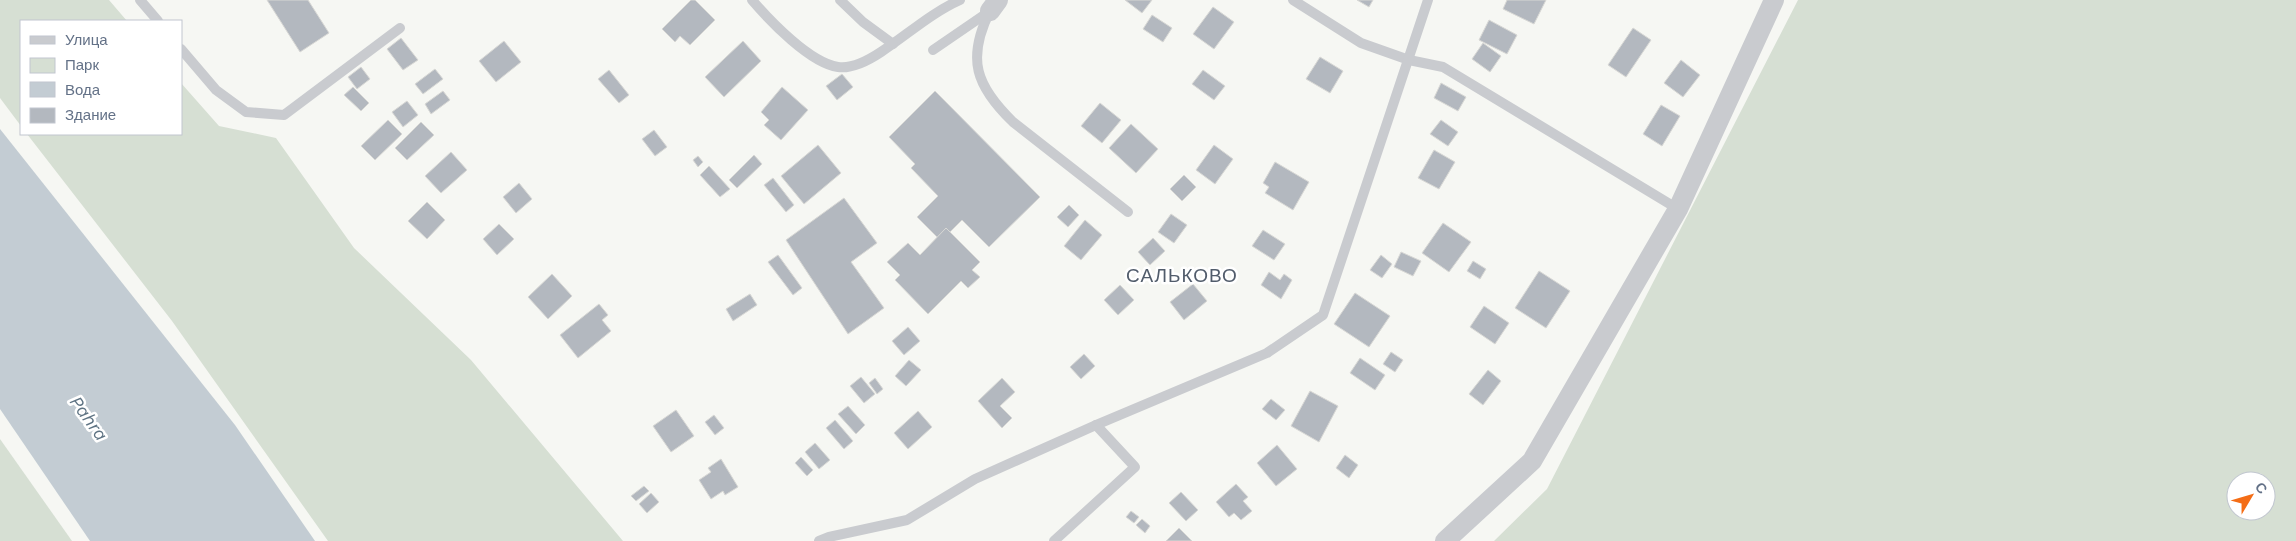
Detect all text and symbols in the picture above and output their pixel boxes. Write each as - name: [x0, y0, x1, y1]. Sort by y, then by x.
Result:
- legend: [20, 20, 182, 135]
- text: Улица: [65, 31, 108, 49]
- text: Парк: [65, 56, 99, 74]
- text: Вода: [65, 81, 101, 99]
- text: Здание: [65, 106, 116, 124]
- district label: САЛЬКОВО: [1126, 264, 1238, 287]
- water label: Pahra: [66, 391, 112, 445]
- north arrow: [2226, 471, 2276, 521]
- text: С: [2252, 479, 2271, 497]

